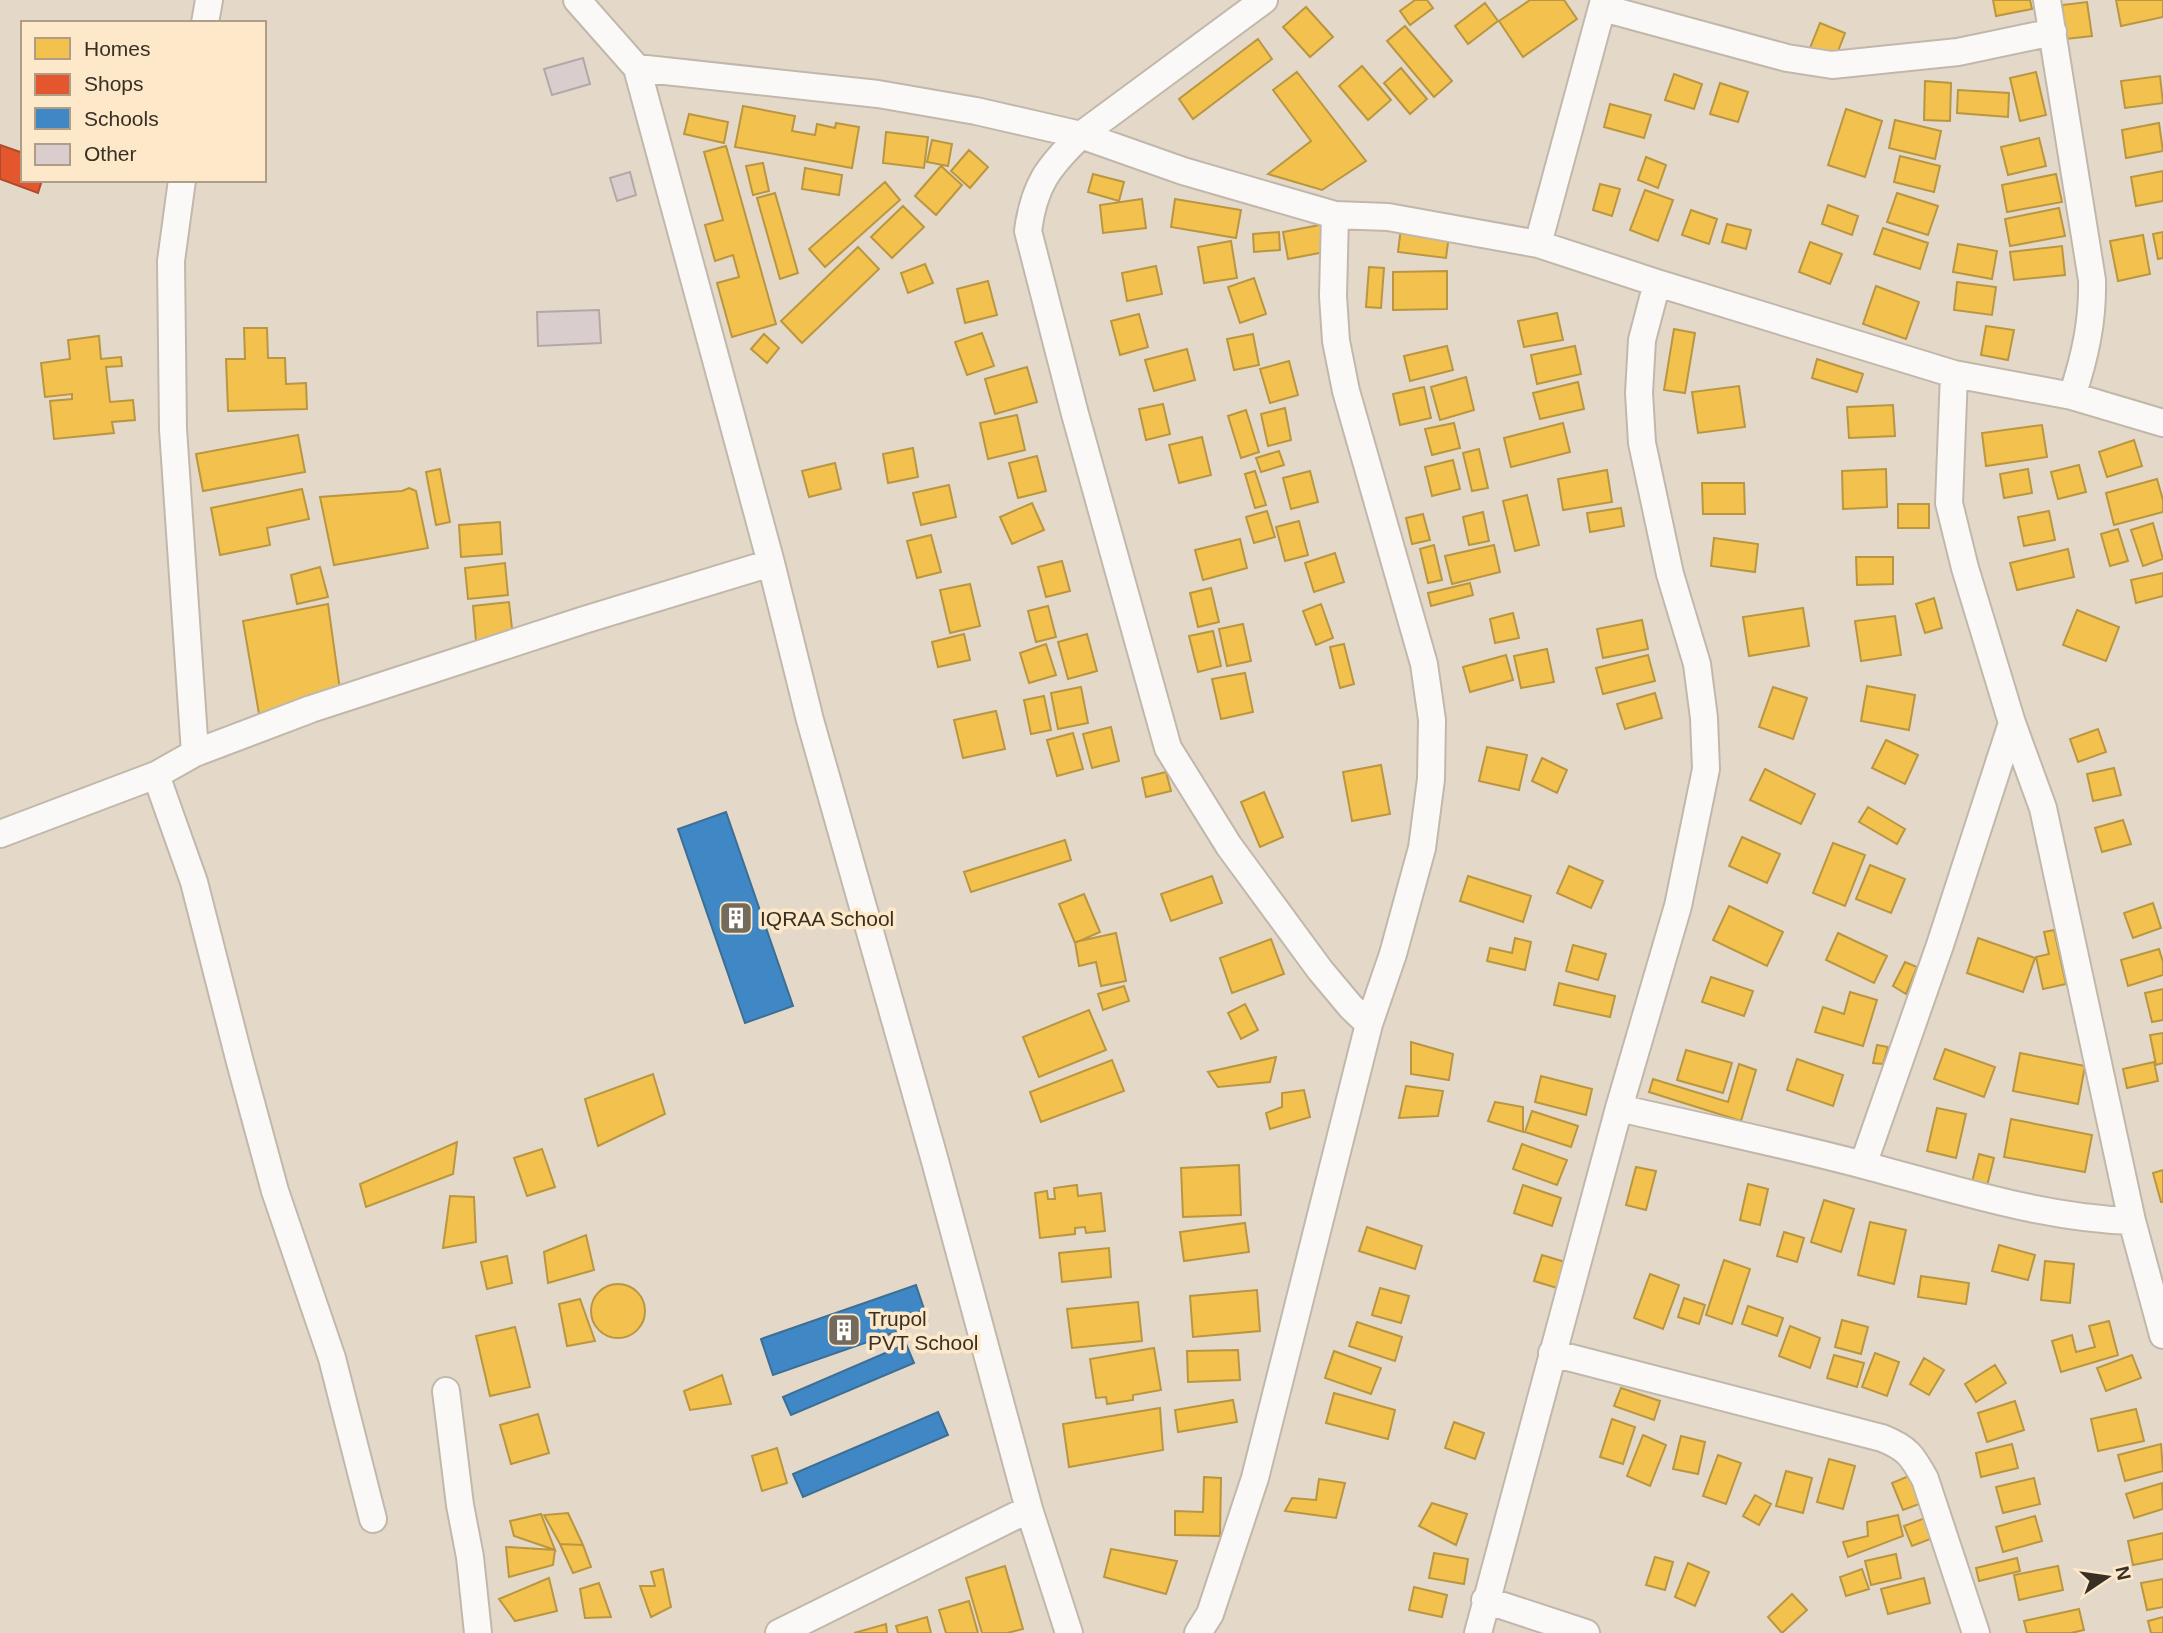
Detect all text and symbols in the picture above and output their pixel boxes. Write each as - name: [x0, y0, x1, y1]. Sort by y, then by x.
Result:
- legend: [21, 21, 266, 182]
- text: Homes: [84, 37, 151, 60]
- text: Shops: [84, 72, 144, 95]
- text: Schools: [84, 107, 159, 130]
- text: Other: [84, 142, 137, 165]
- building icon: IQRAA School: [717, 899, 755, 937]
- place label: IQRAA School: [760, 907, 894, 930]
- place label: Trupol PVT School: [868, 1307, 979, 1354]
- building icon: Trupol PVT School: [825, 1311, 863, 1349]
- north arrow: [2072, 1542, 2142, 1612]
- text: N: [2111, 1564, 2135, 1582]

